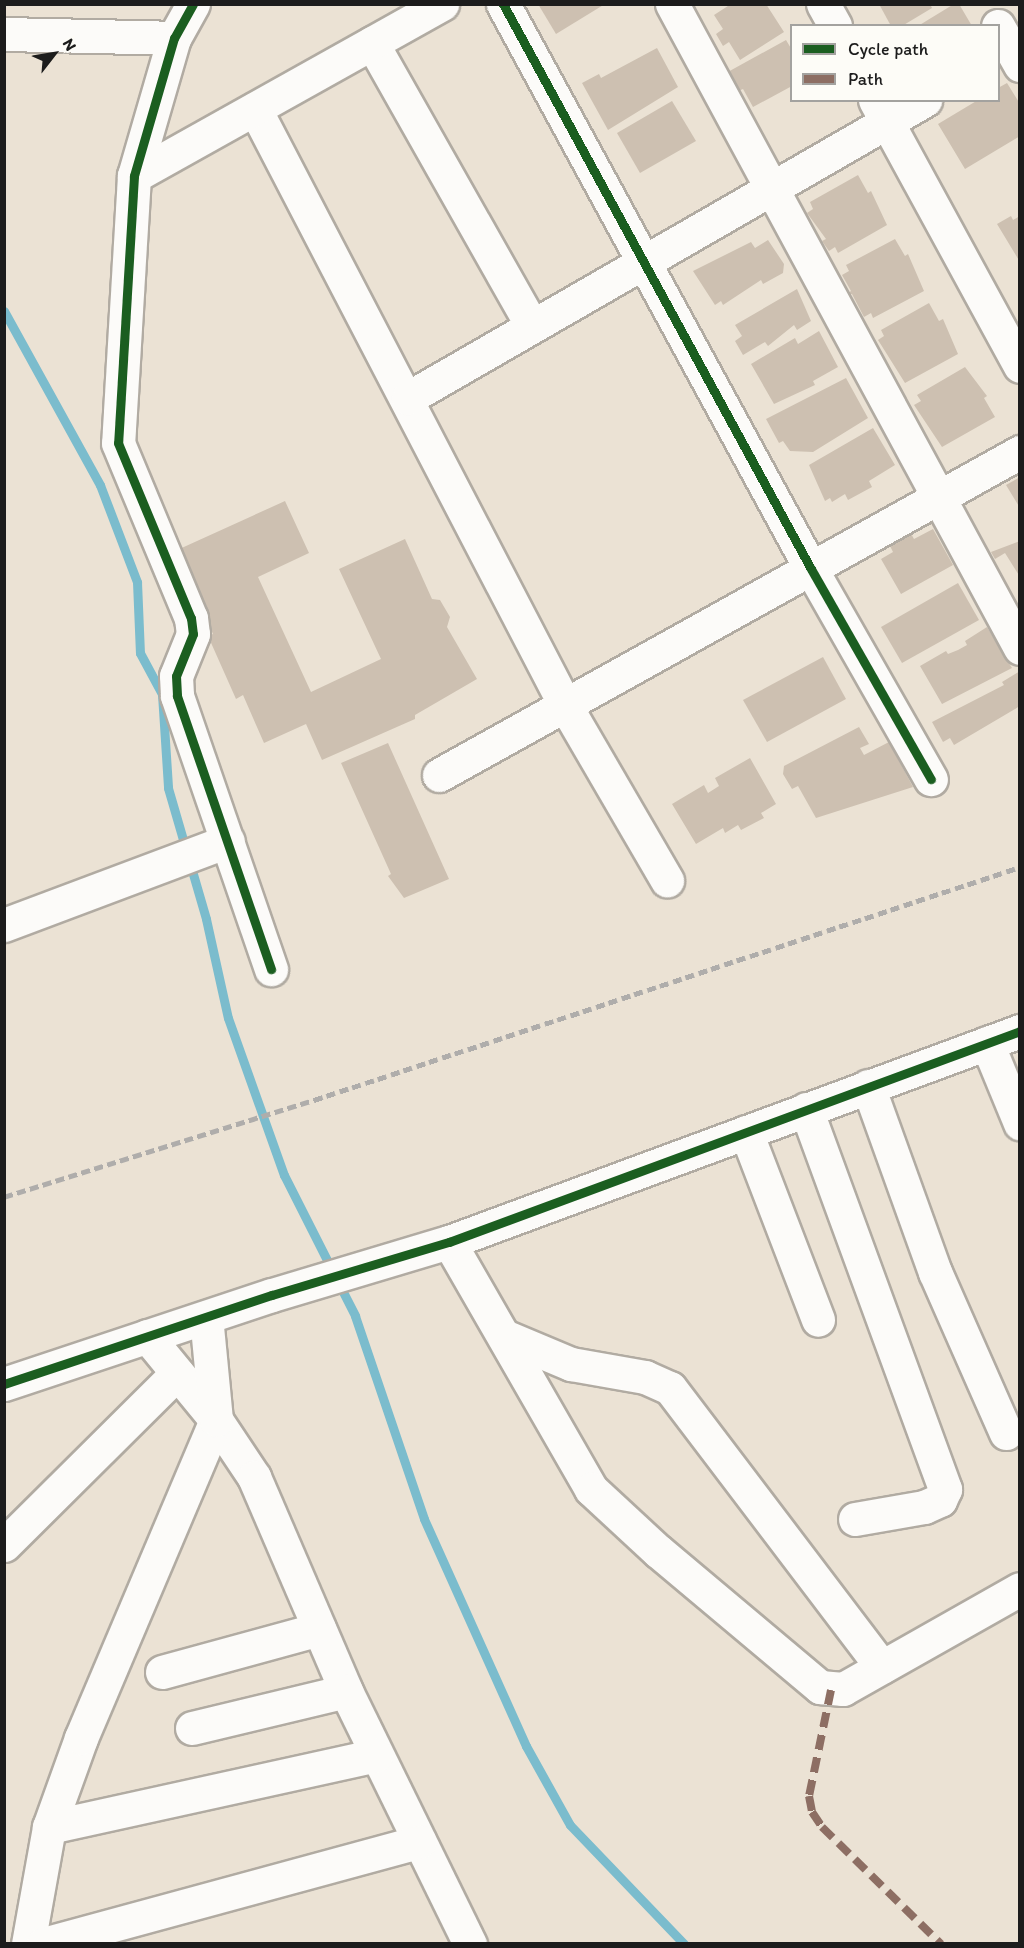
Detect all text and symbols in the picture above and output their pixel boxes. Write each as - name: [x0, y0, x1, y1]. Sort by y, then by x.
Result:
- north arrow: [24, 24, 84, 84]
- legend: [790, 24, 1000, 102]
- text: N: [59, 35, 81, 54]
- text: Cycle path: [848, 38, 928, 60]
- text: Path: [848, 68, 883, 90]

